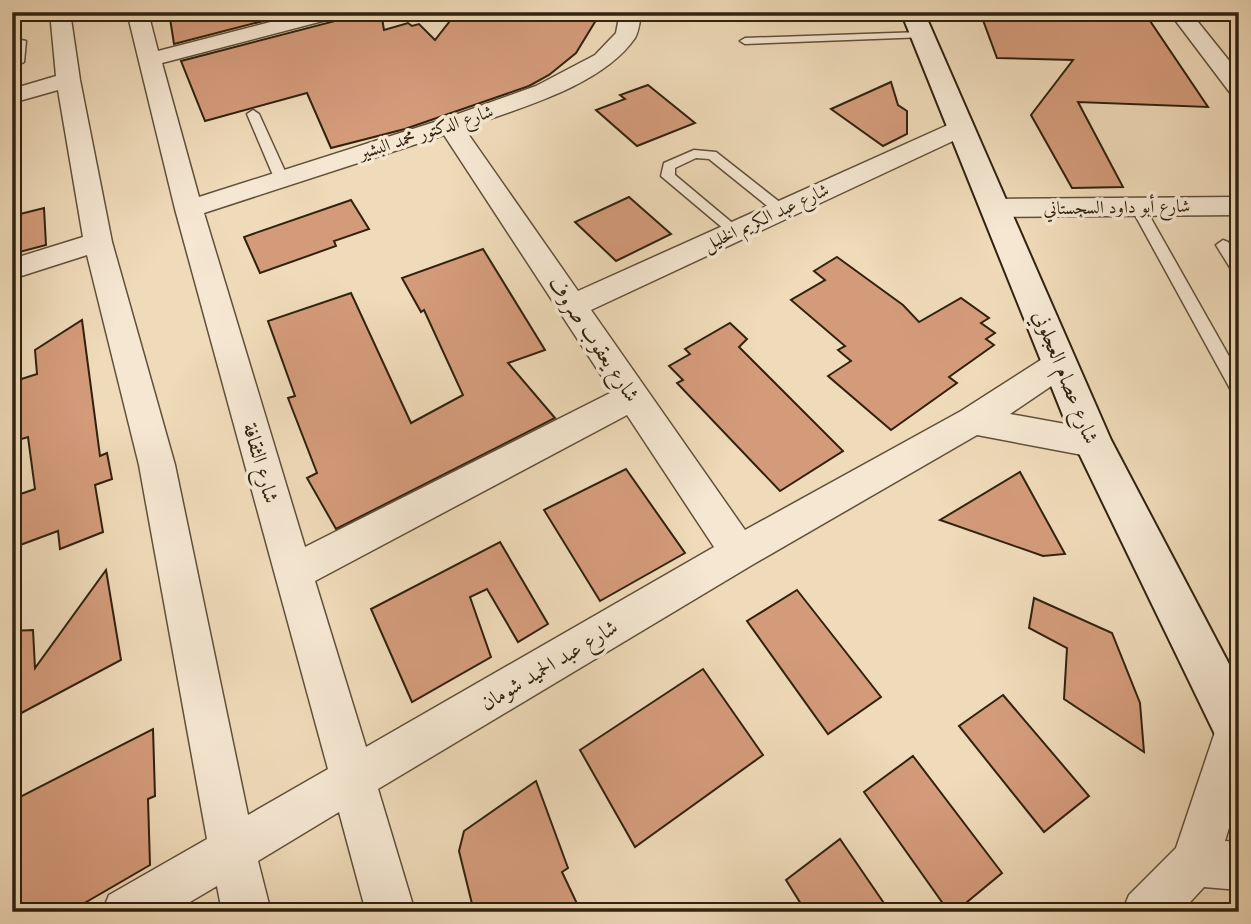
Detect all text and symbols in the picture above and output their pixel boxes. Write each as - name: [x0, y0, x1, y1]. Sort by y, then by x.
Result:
- street label: شارع الدكتور محمد البشير: [354, 100, 497, 169]
- street label: شارع عبد الكريم الخليل: [700, 178, 835, 260]
- street label: شارع أبو داود السجستاني: [1043, 193, 1191, 223]
- street label: شارع يعقوب صروف: [538, 271, 646, 410]
- street label: شارع عصام العجلوني: [1023, 306, 1105, 449]
- street label: شارع الثقافة: [232, 420, 285, 508]
- street label: شارع عبد الحميد شومان: [476, 614, 625, 721]

